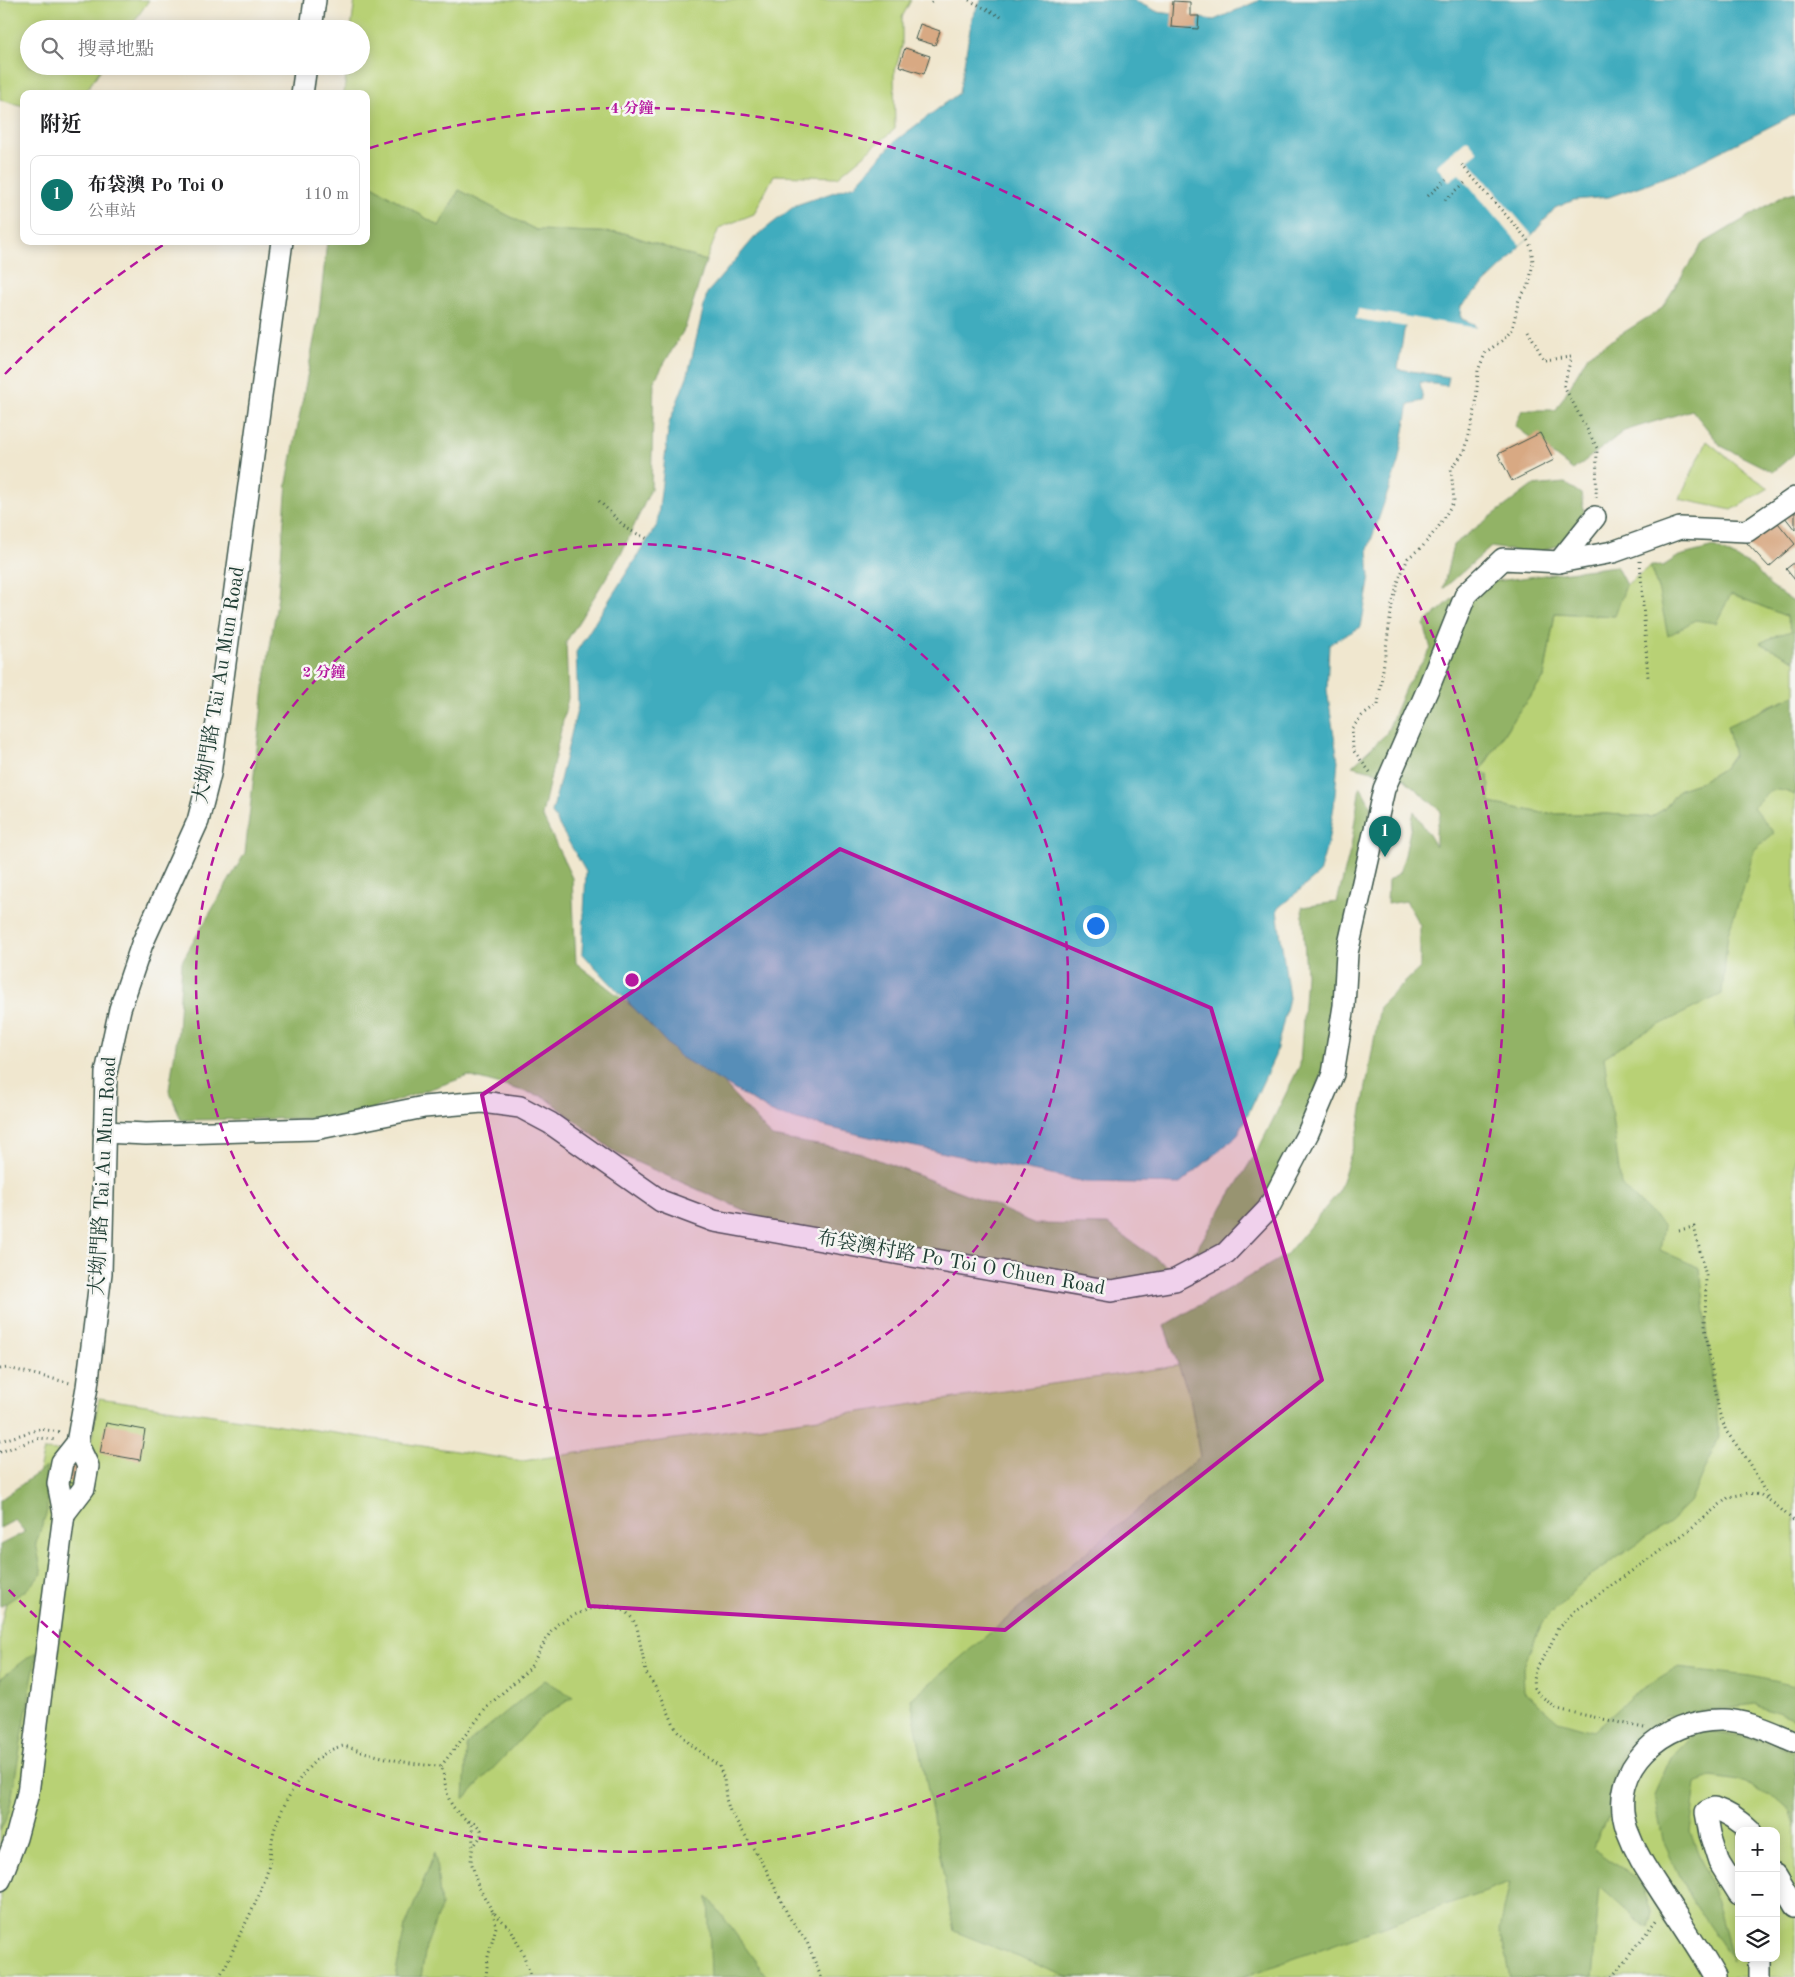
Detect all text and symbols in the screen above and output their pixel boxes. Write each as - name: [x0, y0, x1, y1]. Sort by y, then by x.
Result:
- search box: [20, 20, 370, 75]
- icon: search: [38, 34, 66, 62]
- text: 搜尋地點: [78, 41, 154, 60]
- text: 4 分鐘: [611, 99, 653, 117]
- text: 附近: [40, 115, 82, 136]
- text: 布袋澳 Po Toi O: [88, 177, 224, 196]
- text: 1: [52, 187, 62, 203]
- text: 110 m: [304, 187, 349, 203]
- text: 公車站: [88, 204, 136, 220]
- street label: 大坳門路 Tai Au Mun Road: [189, 565, 249, 805]
- text: 2 分鐘: [303, 663, 345, 681]
- pin: 1: [1369, 816, 1401, 857]
- your location: [1083, 913, 1109, 939]
- centre of rings: [623, 971, 641, 989]
- street label: 大坳門路 Tai Au Mun Road: [86, 1056, 120, 1296]
- street label: 布袋澳村路 Po Toi O Chuen Road: [815, 1226, 1107, 1299]
- map controls: [1735, 1827, 1780, 1962]
- button: +: [1735, 1827, 1780, 1872]
- button: −: [1735, 1872, 1780, 1917]
- button: layers: [1735, 1917, 1780, 1962]

